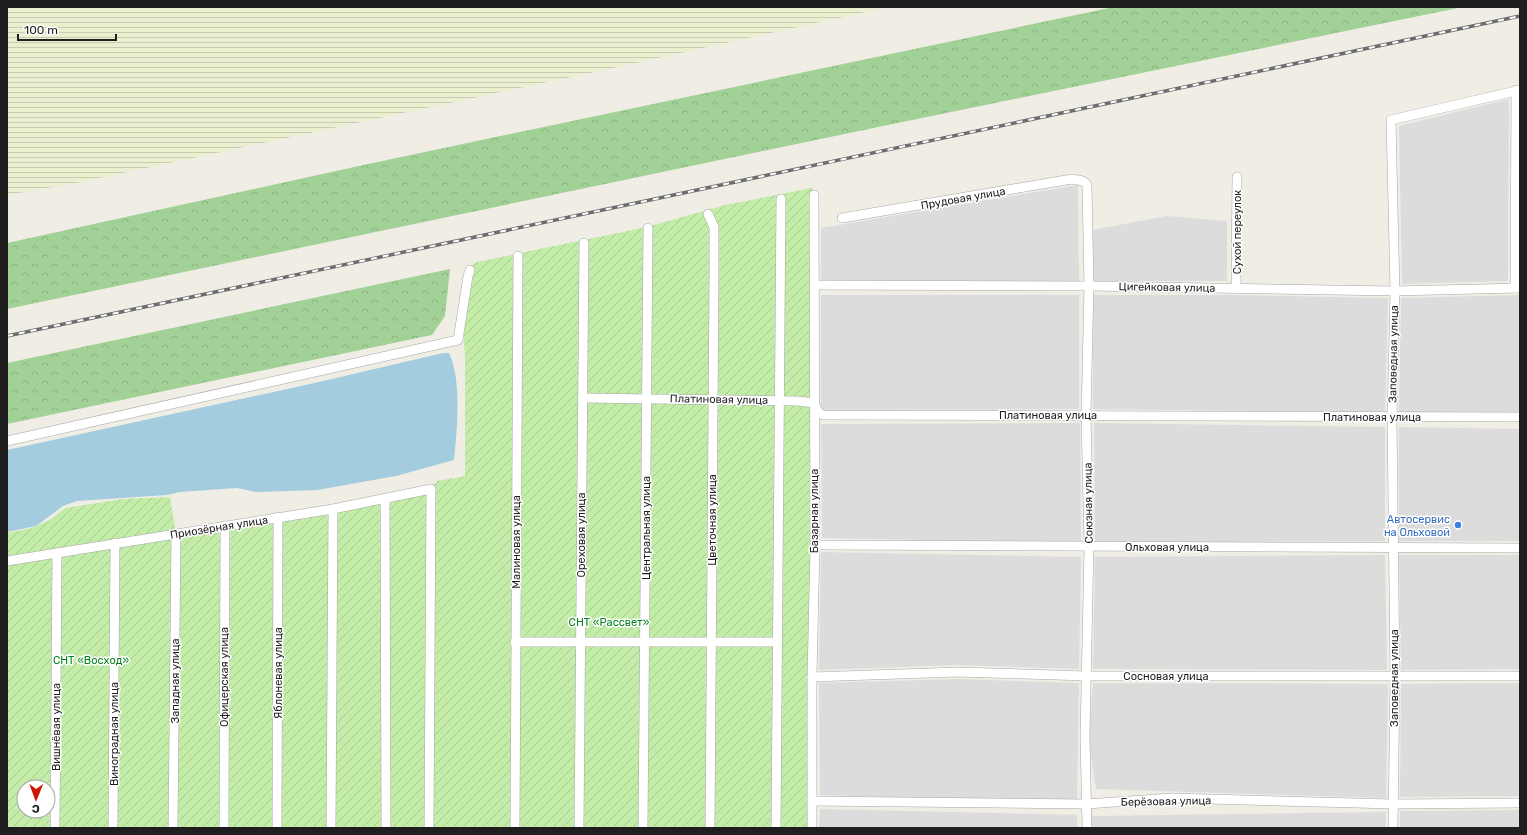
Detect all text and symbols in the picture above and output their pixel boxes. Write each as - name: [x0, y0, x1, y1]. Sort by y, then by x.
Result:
- scale bar: [18, 16, 116, 42]
- text: 100 m: [24, 23, 58, 37]
- street label: Прудовая улица: [920, 185, 1006, 212]
- street label: Сухой переулок: [1231, 190, 1244, 274]
- street label: Цигейковая улица: [1119, 280, 1215, 295]
- street label: Заповедная улица: [1386, 305, 1401, 403]
- street label: Платиновая улица: [670, 392, 768, 407]
- street label: Платиновая улица: [999, 409, 1097, 422]
- street label: Платиновая улица: [1323, 411, 1421, 424]
- street label: Союзная улица: [1081, 462, 1096, 544]
- street label: Базарная улица: [808, 469, 821, 553]
- street label: Цветочная улица: [706, 474, 719, 566]
- street label: Центральная улица: [640, 476, 653, 580]
- street label: Ореховая улица: [575, 493, 588, 577]
- street label: Малиновая улица: [510, 495, 523, 589]
- street label: Приозёрная улица: [169, 513, 269, 542]
- place label: Автосервис на Ольховой: [1384, 513, 1450, 539]
- marker: Автосервис на Ольховой: [1453, 520, 1463, 530]
- street label: Ольховая улица: [1125, 541, 1209, 554]
- park label: СНТ «Рассвет»: [569, 616, 650, 629]
- street label: Офицерская улица: [218, 627, 231, 727]
- street label: Яблоневая улица: [272, 627, 285, 719]
- street label: Заповедная улица: [1388, 629, 1401, 727]
- street label: Западная улица: [169, 638, 182, 724]
- park label: СНТ «Восход»: [53, 654, 129, 667]
- street label: Сосновая улица: [1123, 670, 1209, 683]
- street label: Виноградная улица: [108, 682, 121, 786]
- street label: Вишнёвая улица: [50, 683, 63, 771]
- north arrow: [16, 779, 56, 819]
- street label: Берёзовая улица: [1121, 794, 1211, 809]
- text: С: [32, 802, 40, 815]

